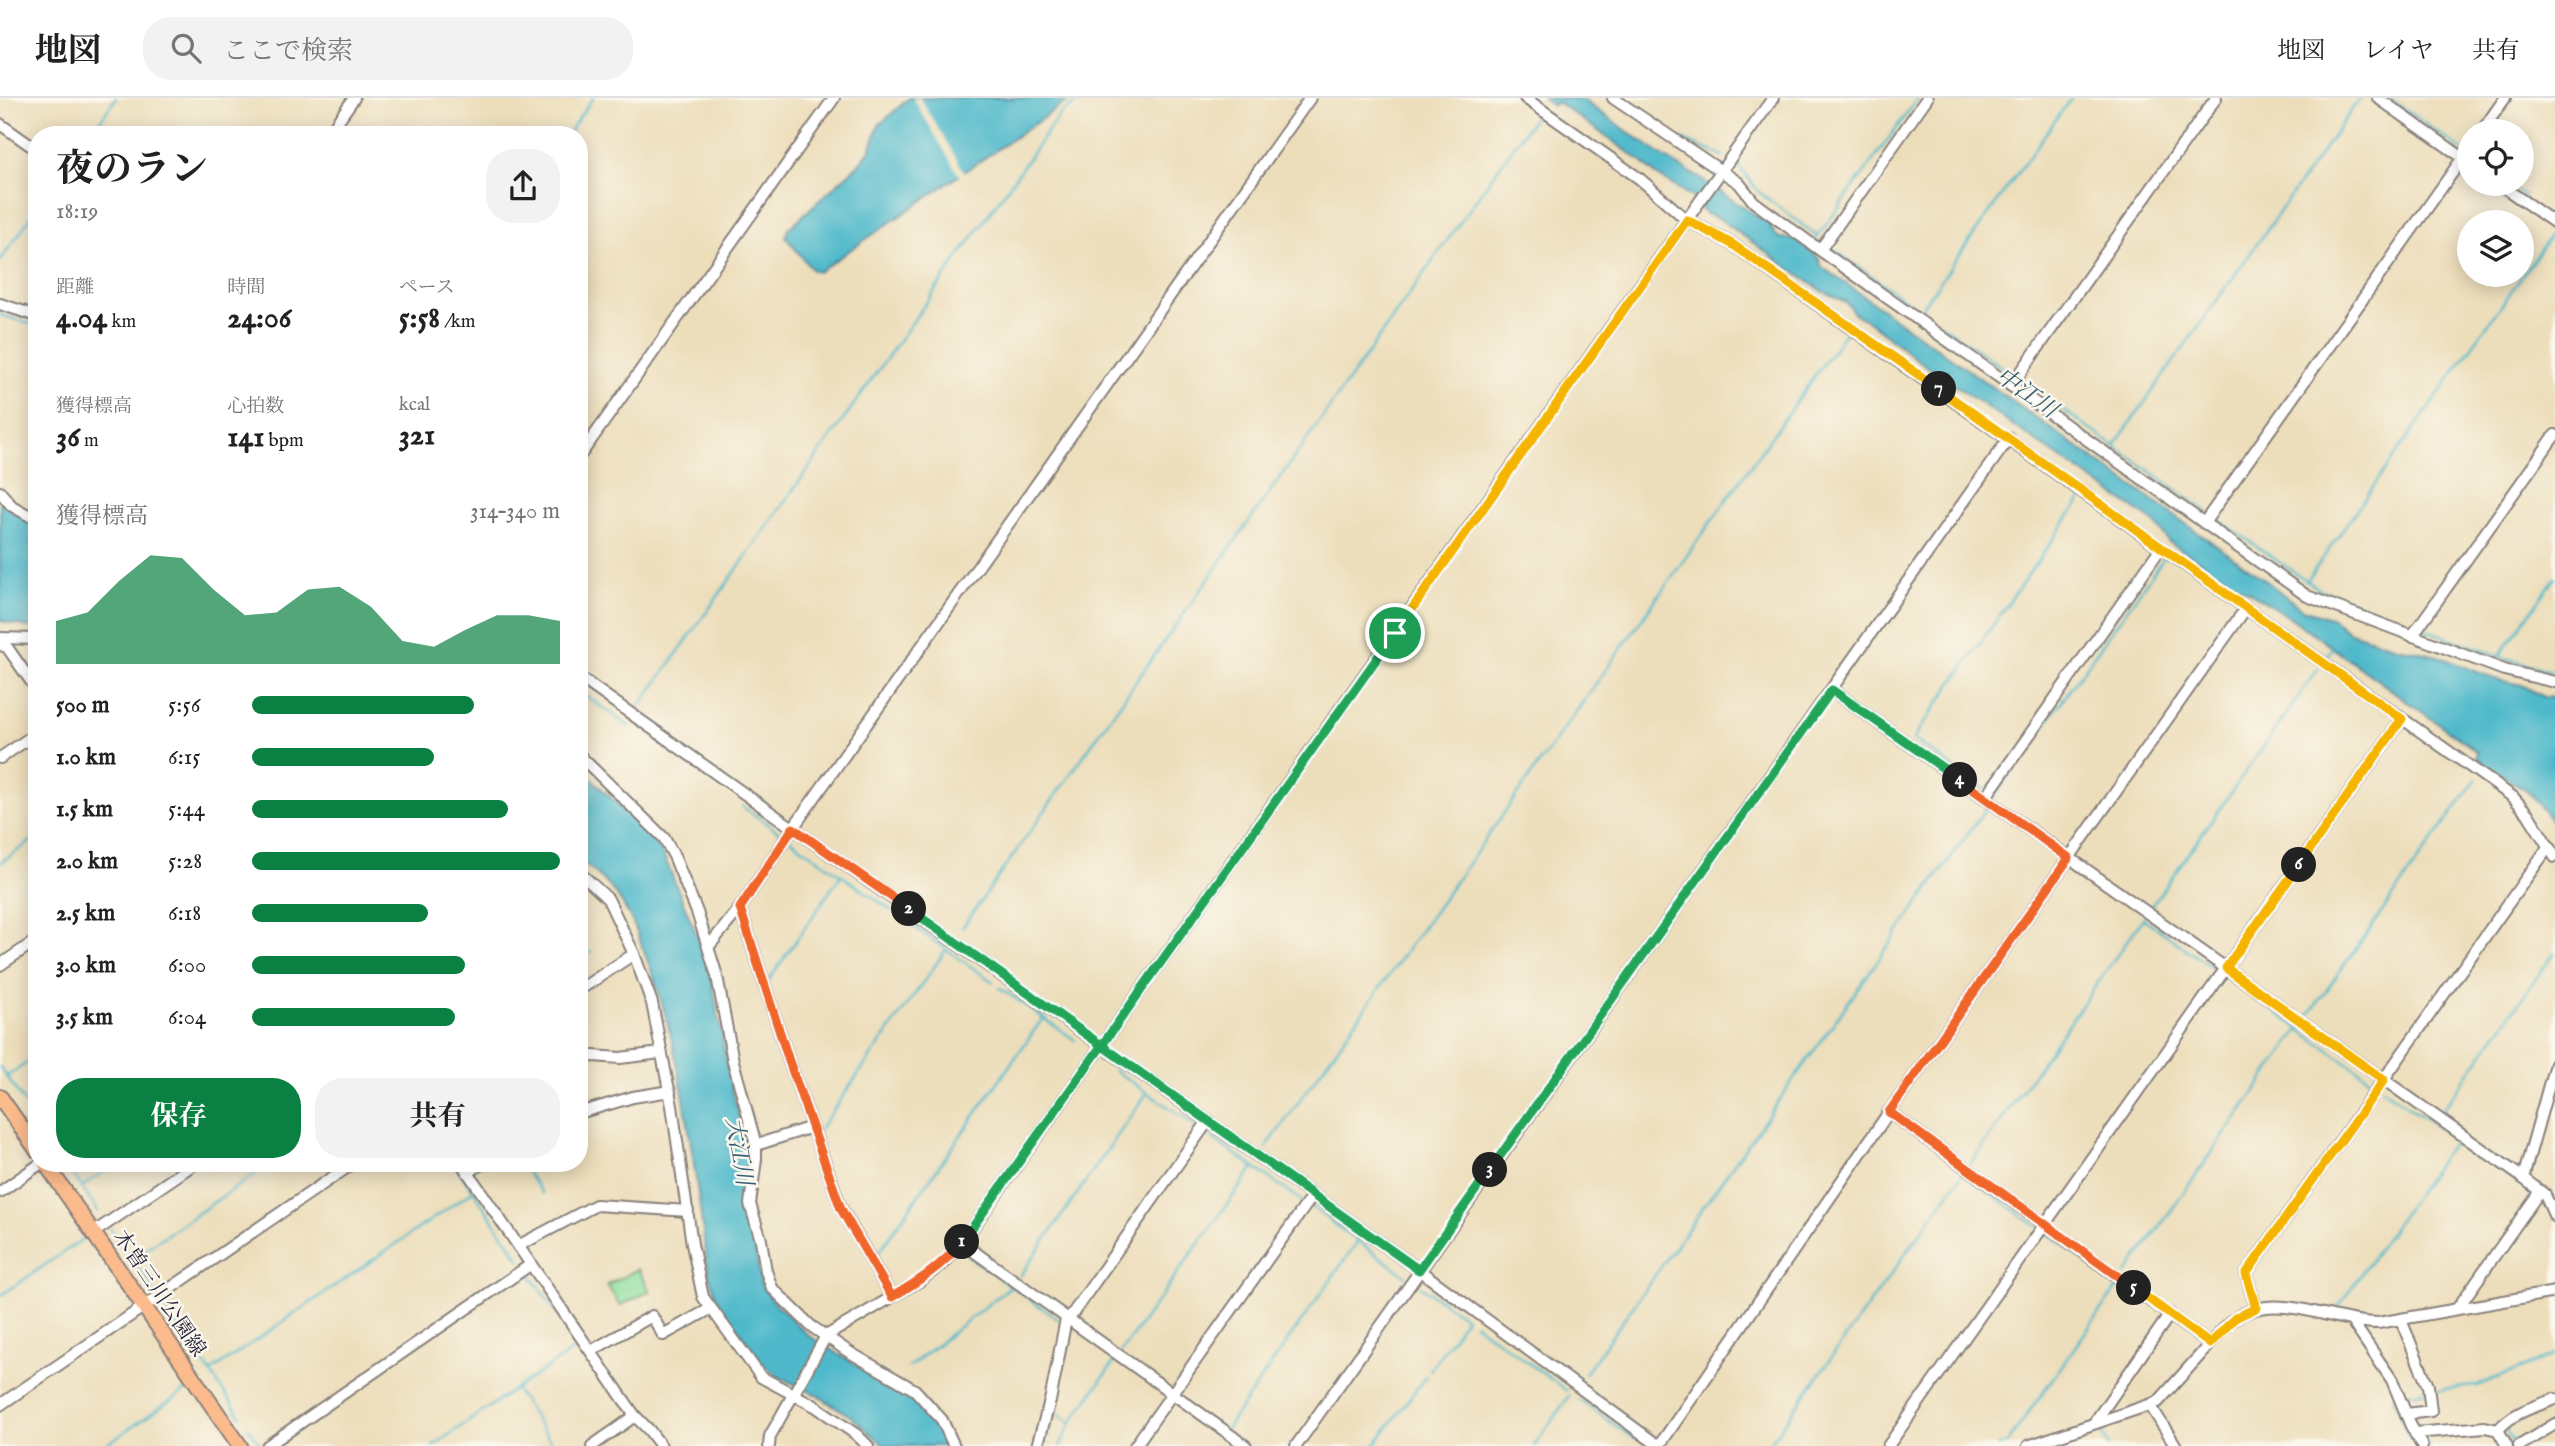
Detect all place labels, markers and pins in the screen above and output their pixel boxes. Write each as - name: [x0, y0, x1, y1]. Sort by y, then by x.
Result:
- pin: 7: [1922, 372, 1956, 406]
- pin: [1365, 603, 1425, 663]
- pin: 4: [1942, 762, 1978, 798]
- pin: 6: [2282, 848, 2316, 882]
- pin: 2: [892, 892, 926, 926]
- pin: 3: [1472, 1152, 1508, 1188]
- pin: 1: [944, 1224, 979, 1260]
- pin: 5: [2116, 1270, 2152, 1306]

